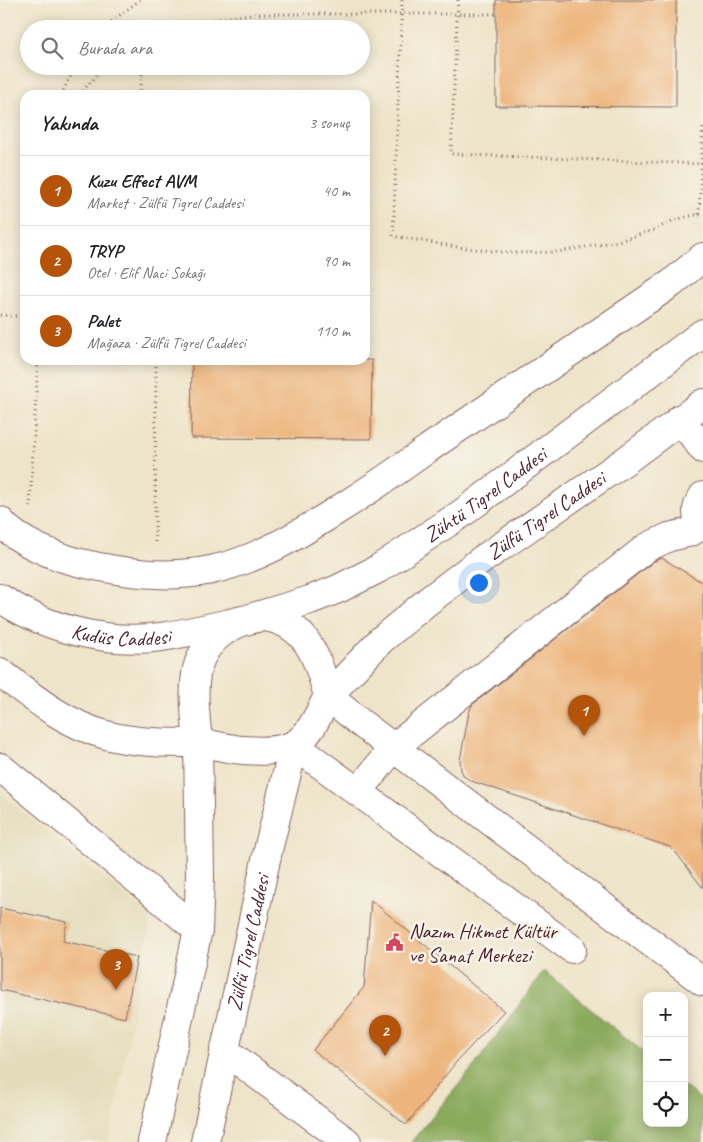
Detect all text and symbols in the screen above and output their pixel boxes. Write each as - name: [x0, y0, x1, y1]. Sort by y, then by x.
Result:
- search box: [20, 20, 370, 75]
- icon: search: [38, 34, 66, 62]
- text: Burada ara: [78, 36, 152, 60]
- text: Yakında: [40, 110, 98, 136]
- text: 3 sonuç: [309, 113, 350, 133]
- text: Kuzu Effect AVM: [87, 169, 196, 193]
- text: 1: [52, 181, 60, 201]
- text: 40 m: [323, 181, 350, 201]
- text: Market · Zülfü Tigrel Caddesi: [87, 193, 244, 213]
- text: TRYP: [87, 239, 123, 263]
- text: 2: [52, 251, 60, 271]
- text: 90 m: [323, 251, 350, 271]
- text: Otel · Elif Naci Sokağı: [87, 263, 205, 283]
- text: Palet: [87, 309, 120, 333]
- text: 3: [52, 321, 60, 341]
- text: 110 m: [316, 321, 350, 341]
- text: Mağaza · Zülfü Tigrel Caddesi: [87, 333, 246, 353]
- street label: Zühtü Tigrel Caddesi: [419, 440, 554, 548]
- street label: Zülfü Tigrel Caddesi: [482, 464, 613, 565]
- your location: [466, 570, 492, 596]
- street label: Kudüs Caddesi: [69, 618, 175, 652]
- pin: 1: [568, 695, 600, 736]
- street label: Zülfü Tigrel Caddesi: [221, 869, 276, 1013]
- place label: Nazım Hikmet Kültür ve Sanat Merkezi: [409, 918, 559, 968]
- public building icon: Nazım Hikmet Kültür ve Sanat Merkezi: [385, 933, 405, 953]
- pin: 3: [100, 949, 132, 990]
- map controls: [643, 992, 688, 1127]
- button: +: [643, 992, 688, 1037]
- pin: 2: [369, 1015, 401, 1056]
- button: −: [643, 1037, 688, 1082]
- button: locate: [643, 1082, 688, 1127]

